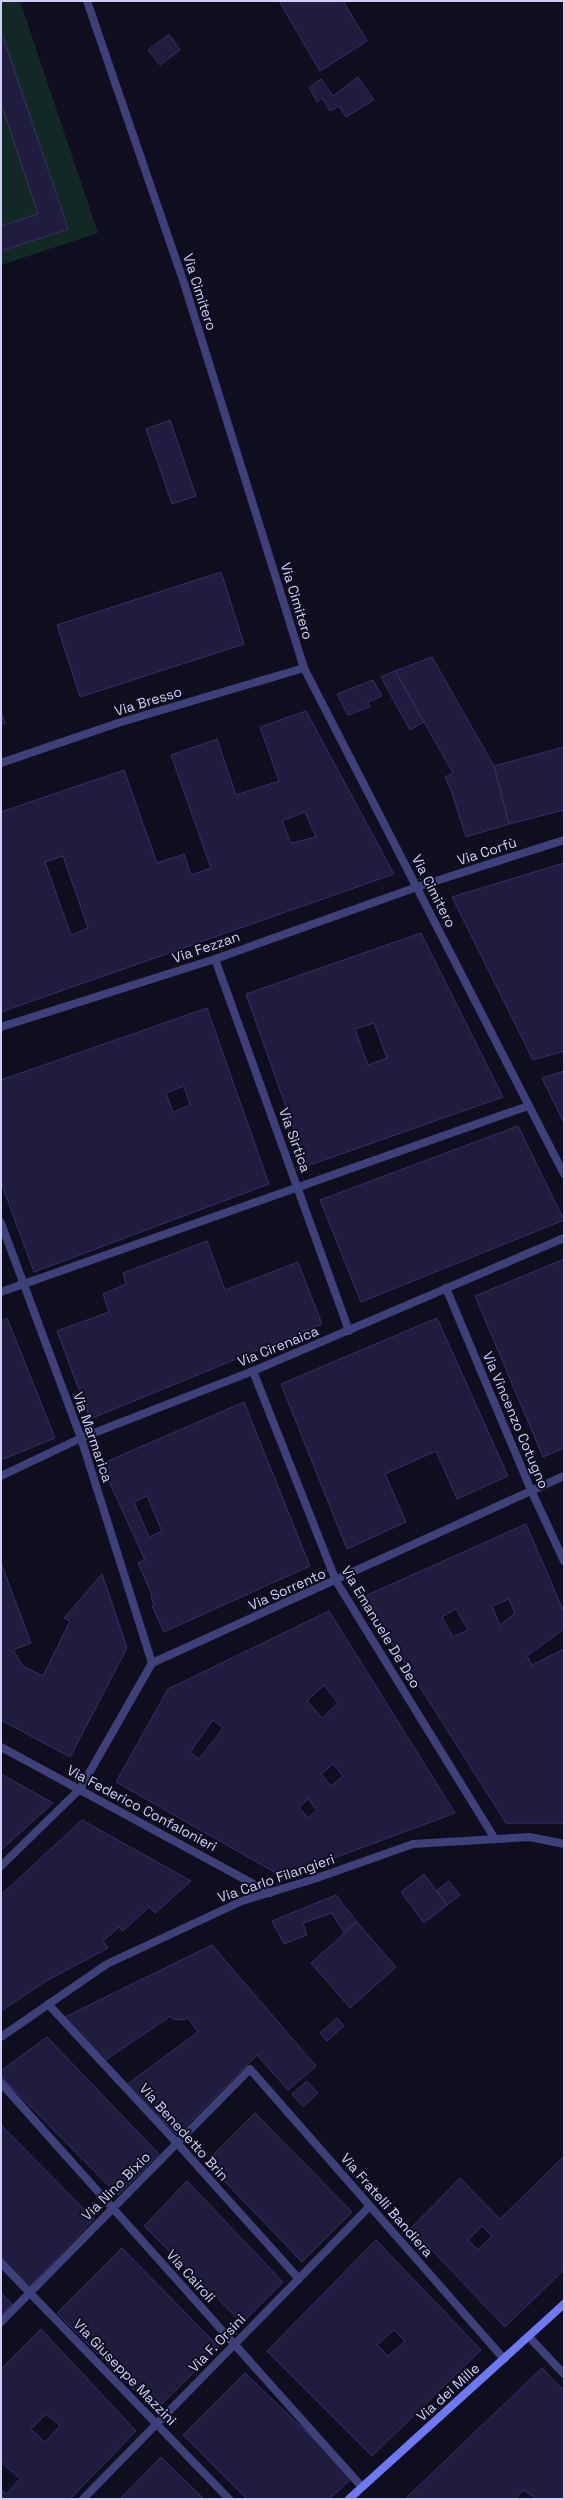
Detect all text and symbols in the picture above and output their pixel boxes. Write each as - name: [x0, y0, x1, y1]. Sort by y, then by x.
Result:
- street label: Via Cimitero: [179, 251, 221, 333]
- street label: Via Cimitero: [277, 560, 317, 642]
- street label: Via Bresso: [112, 682, 184, 720]
- street label: Via Corfù: [455, 833, 519, 869]
- street label: Via Cimitero: [408, 851, 460, 931]
- street label: Via Fezzan: [170, 927, 242, 967]
- street label: Via Sirtica: [275, 1105, 315, 1175]
- street label: Via Cirenaica: [235, 1322, 321, 1370]
- street label: Via Vincenzo Cotugno: [479, 1349, 553, 1491]
- street label: Via Marmarica: [69, 1389, 117, 1485]
- street label: Via Emanuele De Deo: [337, 1562, 425, 1692]
- street label: Via Sorrento: [246, 1564, 328, 1614]
- street label: Via Federico Confalonieri: [64, 1761, 220, 1855]
- street label: Via Carlo Filangieri: [215, 1850, 337, 1906]
- street label: Via Benedetto Brin: [135, 2079, 233, 2185]
- street label: Via Nino Bixio: [78, 2148, 154, 2224]
- street label: Via Fratelli Bandiera: [337, 2149, 437, 2261]
- street label: Via Cairoli: [163, 2246, 219, 2306]
- street label: Via F. Orsini: [185, 2310, 249, 2376]
- street label: Via Giuseppe Mazzini: [70, 2315, 180, 2429]
- street label: Via dei Mille: [413, 2359, 483, 2425]

